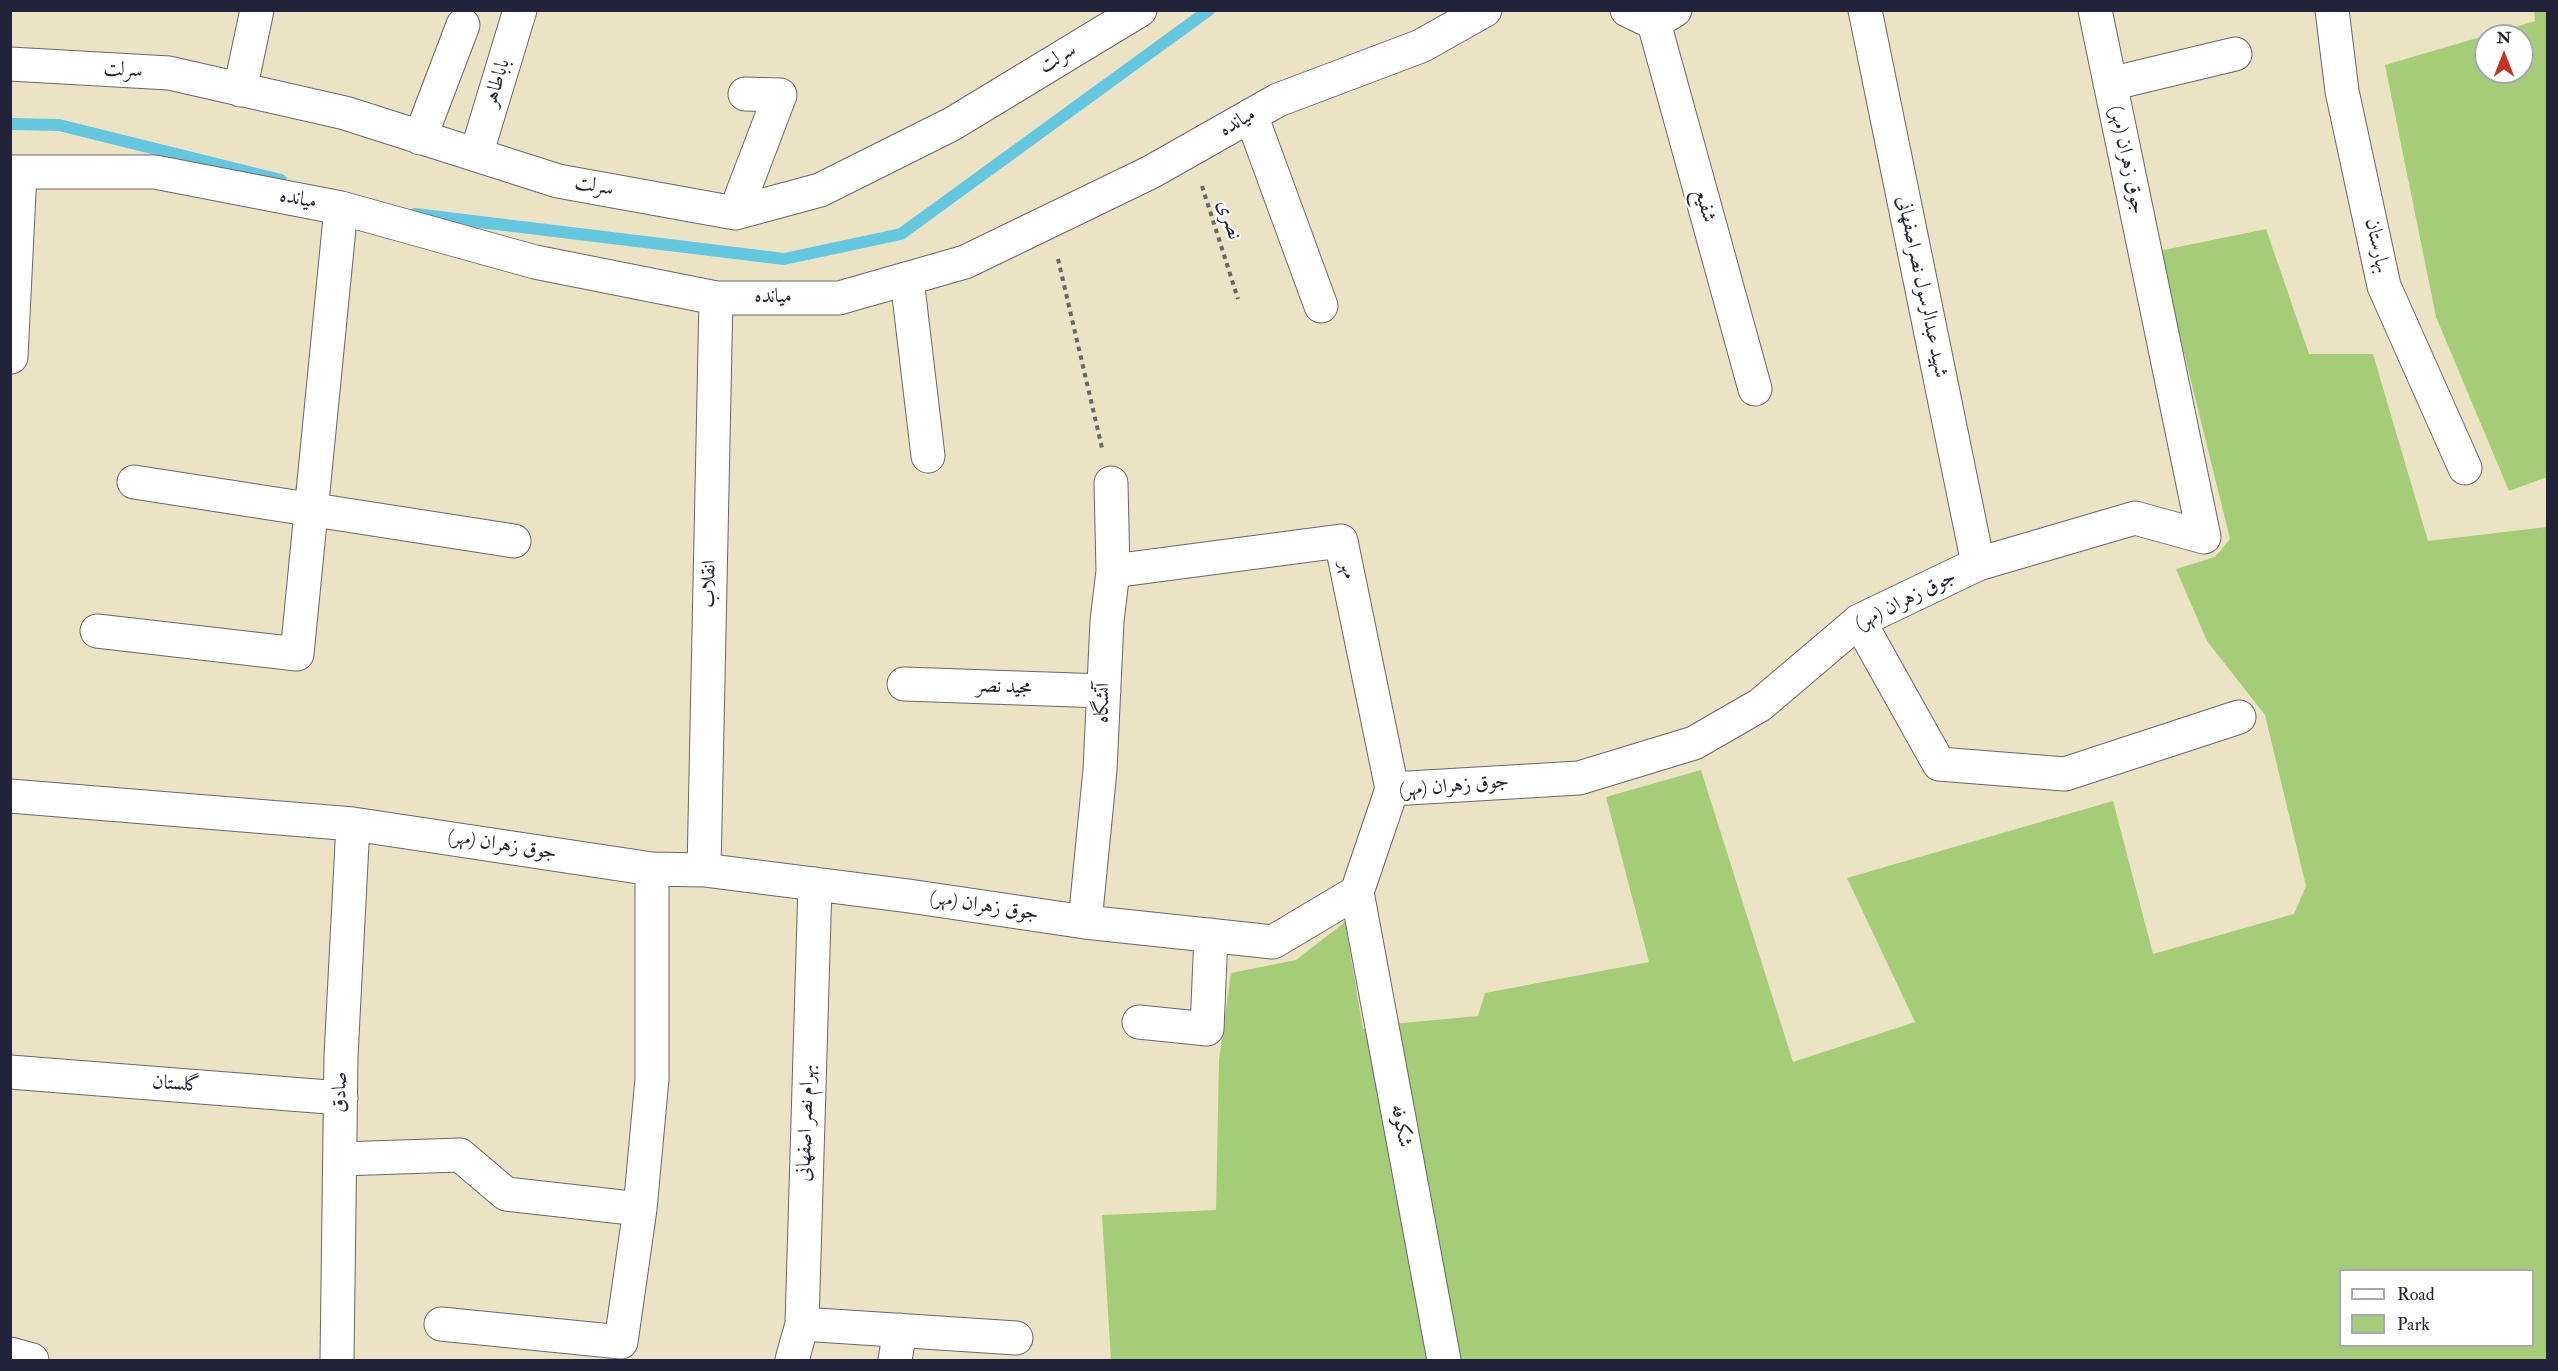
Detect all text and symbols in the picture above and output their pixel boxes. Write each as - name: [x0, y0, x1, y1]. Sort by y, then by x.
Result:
- north arrow: [2474, 24, 2534, 84]
- text: N: [2497, 28, 2511, 48]
- street label: سرلت: [1035, 39, 1081, 79]
- street label: باباطاهر: [479, 56, 517, 110]
- street label: سرلت: [103, 58, 143, 84]
- street label: میانده: [1216, 103, 1260, 143]
- street label: جوق زهران (مهر): [2103, 104, 2149, 216]
- street label: سرلت: [573, 172, 615, 202]
- street label: میانده: [277, 185, 319, 215]
- street label: شفیع: [1688, 187, 1720, 225]
- street label: شهید عبدالرسول نصراصفهانی: [1890, 194, 1952, 380]
- street label: نصری: [1210, 197, 1246, 243]
- street label: بهارستان: [2358, 216, 2394, 276]
- street label: میانده: [754, 286, 792, 310]
- street label: مهر: [1334, 559, 1360, 581]
- street label: انقلاب: [698, 560, 722, 608]
- street label: جوق زهران (مهر): [1851, 565, 1961, 637]
- street label: مجید نصر: [976, 675, 1032, 701]
- street label: آتشگاه: [1091, 682, 1117, 724]
- street label: جوق زهران (مهر): [1398, 770, 1510, 804]
- street label: جوق زهران (مهر): [446, 826, 558, 866]
- street label: جوق زهران (مهر): [928, 887, 1040, 927]
- street label: بهرام نصر اصفهانی: [793, 1064, 821, 1182]
- street label: گلستان: [151, 1071, 201, 1099]
- street label: صادق: [329, 1071, 353, 1113]
- street label: شکوفه: [1384, 1102, 1416, 1150]
- legend: [2339, 1269, 2534, 1347]
- text: Road: [2397, 1283, 2435, 1306]
- text: Park: [2397, 1313, 2430, 1336]

